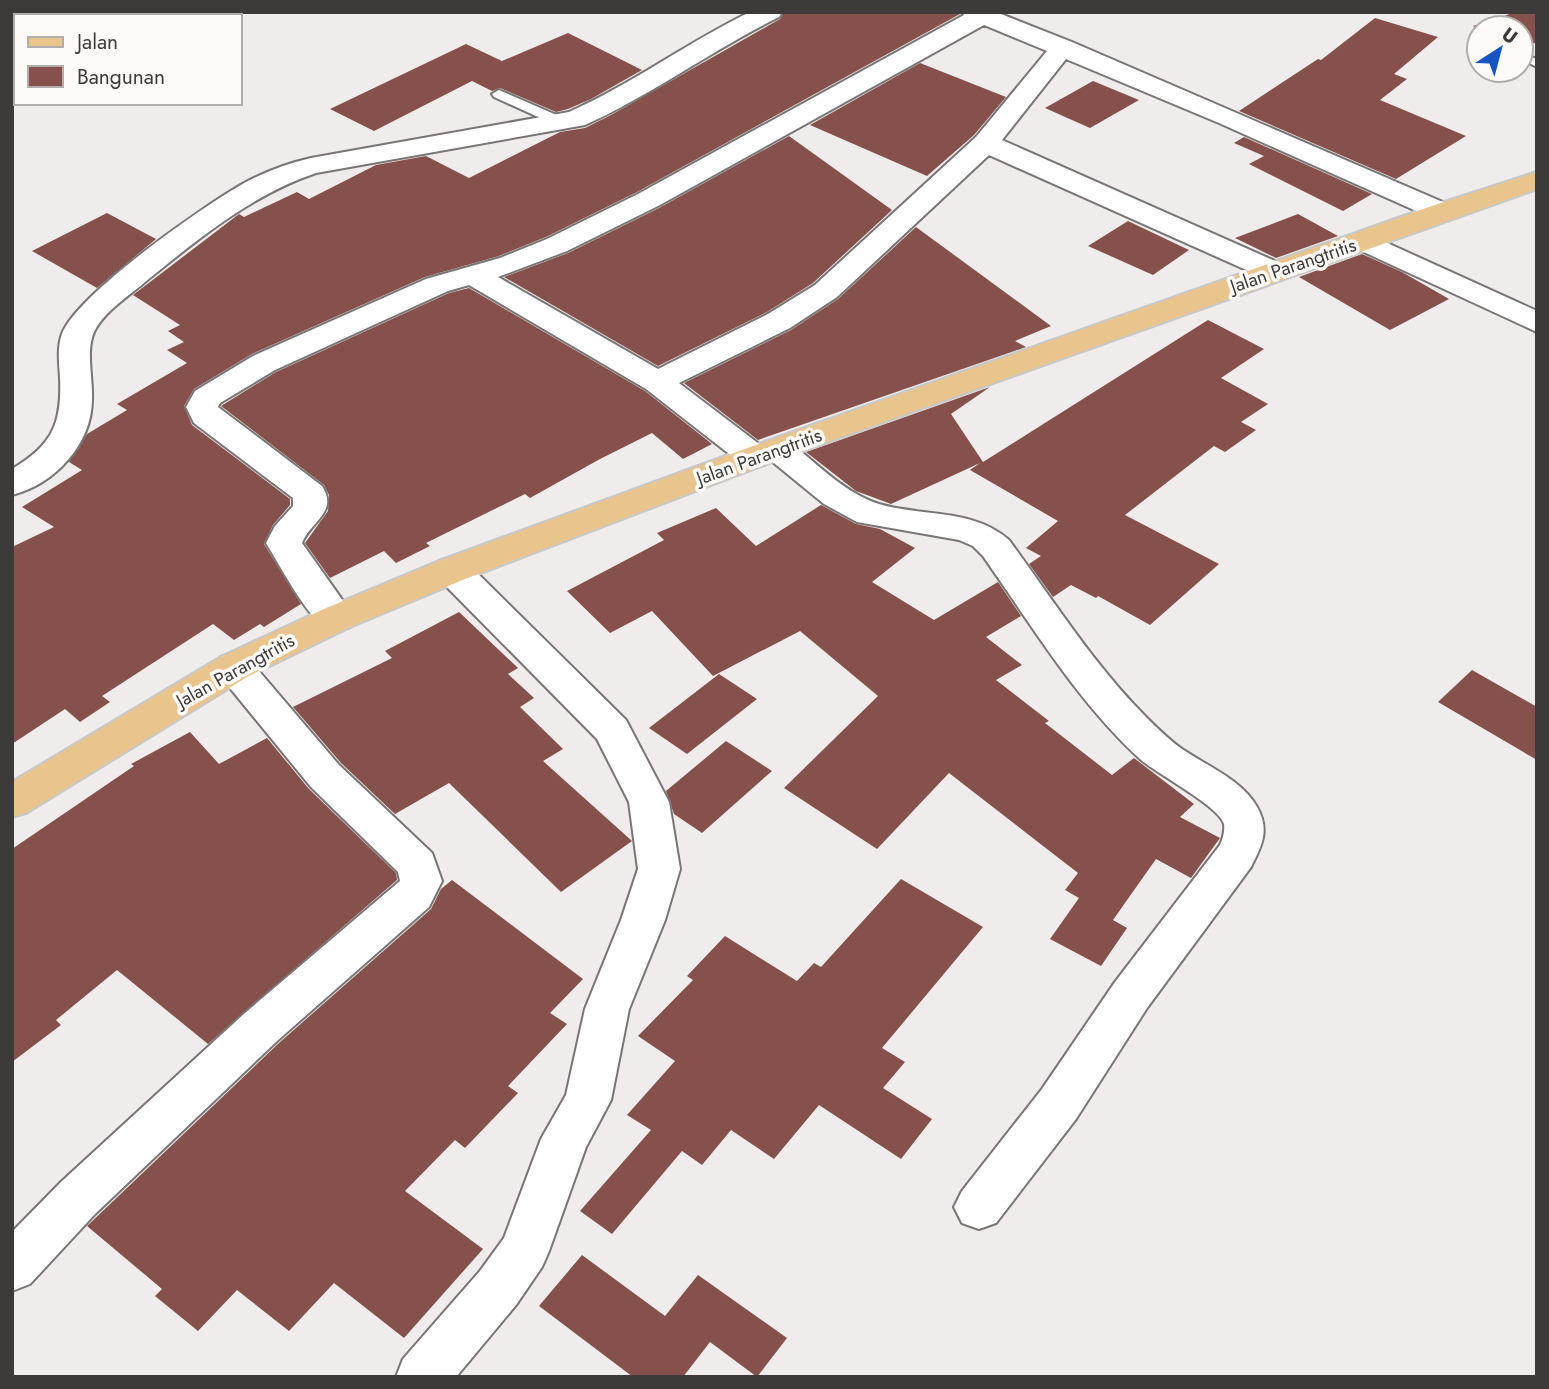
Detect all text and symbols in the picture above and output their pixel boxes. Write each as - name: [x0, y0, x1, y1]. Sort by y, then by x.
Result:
- legend: [14, 14, 242, 105]
- north arrow: [1465, 14, 1535, 84]
- text: U: [1496, 21, 1523, 50]
- text: Jalan: [74, 27, 118, 57]
- text: Bangunan: [77, 62, 165, 92]
- street label: Jalan Parangtritis: [1224, 231, 1360, 301]
- street label: Jalan Parangtritis: [690, 421, 826, 493]
- street label: Jalan Parangtritis: [169, 627, 300, 716]

